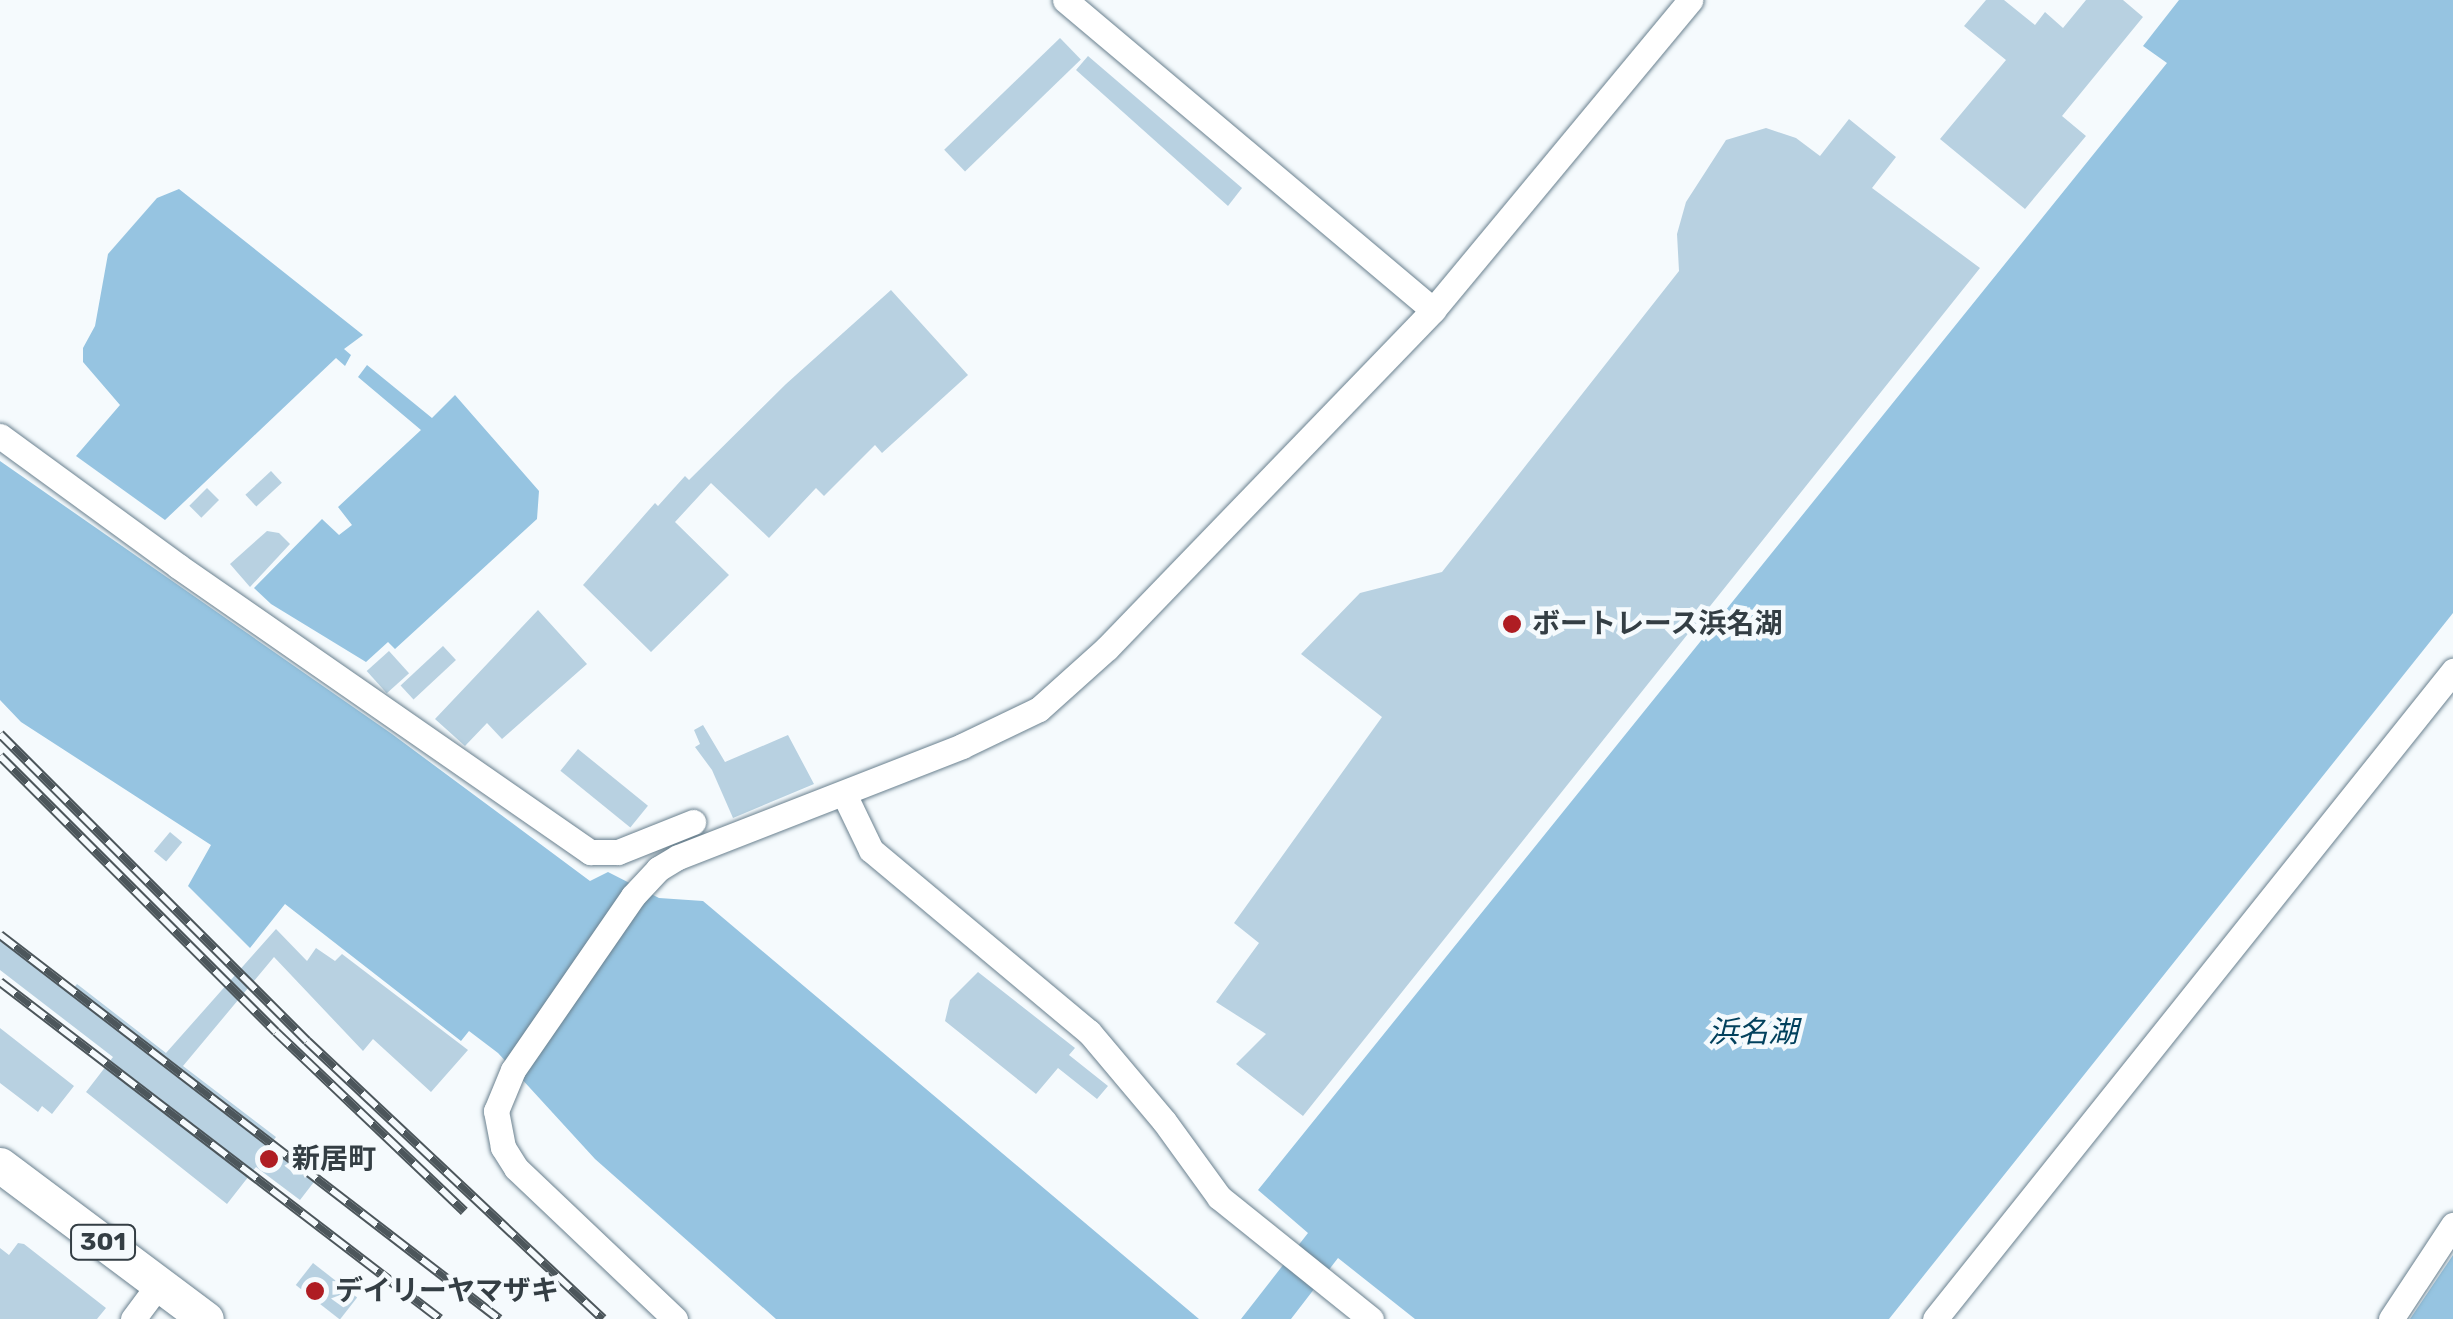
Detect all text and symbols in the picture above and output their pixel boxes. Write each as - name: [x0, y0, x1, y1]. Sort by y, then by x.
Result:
- place label: ボートレース浜名湖: [1532, 607, 1784, 641]
- marker: ボートレース浜名湖: [1501, 613, 1523, 635]
- water label: 浜名湖: [1708, 1014, 1798, 1050]
- place label: 新居町: [292, 1142, 376, 1176]
- marker: 新居町: [256, 1146, 282, 1172]
- road number: 301: [68, 1222, 138, 1262]
- place label: デイリーヤマザキ: [335, 1274, 559, 1308]
- marker: デイリーヤマザキ: [304, 1280, 326, 1302]

